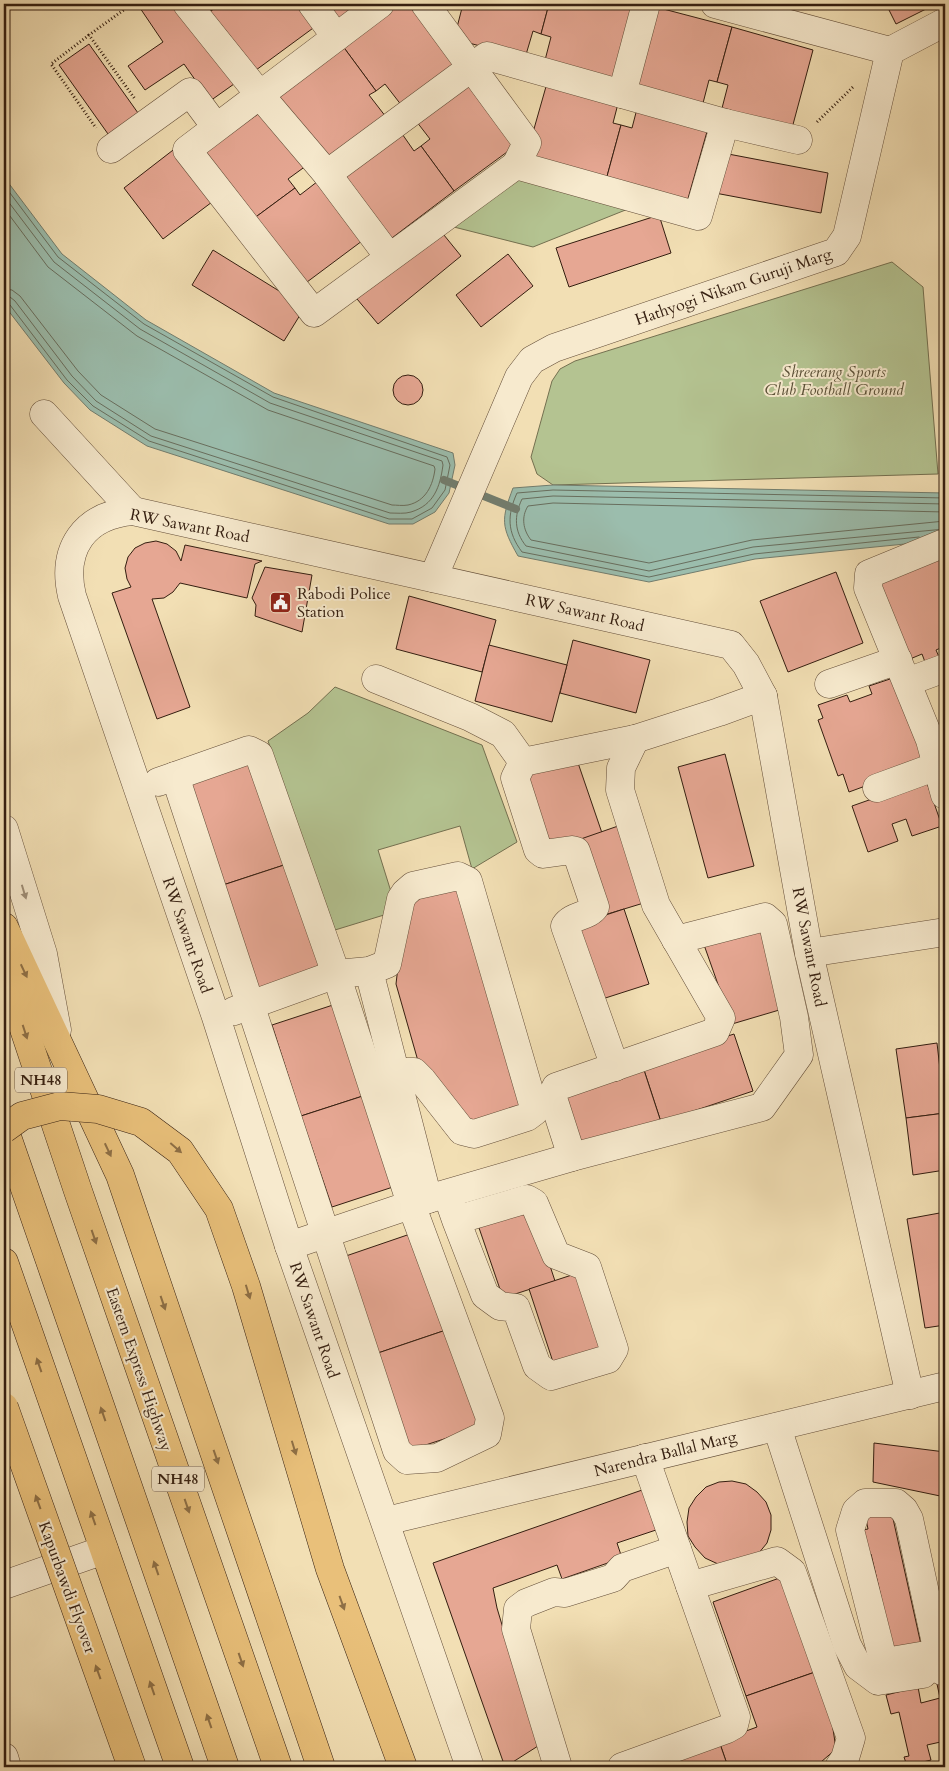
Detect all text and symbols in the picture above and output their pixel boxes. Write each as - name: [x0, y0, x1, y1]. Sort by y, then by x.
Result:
- street label: Hathyogi Nikam Guruji Marg: [632, 243, 835, 331]
- park label: Shreerang Sports Club Football Ground: [764, 361, 905, 401]
- street label: RW Sawant Road: [128, 504, 252, 548]
- place label: Rabodi Police Station: [297, 583, 391, 623]
- street label: RW Sawant Road: [523, 589, 647, 637]
- public building icon: Rabodi Police Station: [269, 590, 293, 614]
- street label: RW Sawant Road: [157, 874, 217, 997]
- one-way arrow: [20, 885, 28, 900]
- street label: RW Sawant Road: [787, 886, 831, 1009]
- one-way arrow: [21, 964, 29, 978]
- one-way arrow: [21, 1025, 29, 1040]
- road number: NH48: [15, 1068, 67, 1092]
- one-way arrow: [104, 1143, 112, 1157]
- one-way arrow: [169, 1143, 182, 1154]
- one-way arrow: [90, 1230, 98, 1245]
- street label: RW Sawant Road: [284, 1259, 344, 1382]
- street label: Eastern Express Highway: [101, 1284, 178, 1455]
- one-way arrow: [244, 1285, 252, 1300]
- one-way arrow: [160, 1295, 167, 1310]
- one-way arrow: [35, 1357, 43, 1372]
- one-way arrow: [99, 1406, 107, 1421]
- street label: Narendra Ballal Marg: [592, 1426, 739, 1482]
- one-way arrow: [290, 1440, 298, 1455]
- one-way arrow: [212, 1449, 220, 1464]
- road number: NH48: [152, 1466, 204, 1492]
- one-way arrow: [33, 1495, 41, 1510]
- one-way arrow: [184, 1499, 191, 1514]
- one-way arrow: [89, 1511, 96, 1526]
- street label: Kapurbawdi Flyover: [33, 1518, 101, 1657]
- one-way arrow: [152, 1560, 159, 1575]
- one-way arrow: [338, 1596, 346, 1611]
- one-way arrow: [237, 1653, 245, 1668]
- one-way arrow: [94, 1664, 102, 1679]
- one-way arrow: [148, 1681, 156, 1696]
- one-way arrow: [205, 1713, 213, 1728]

